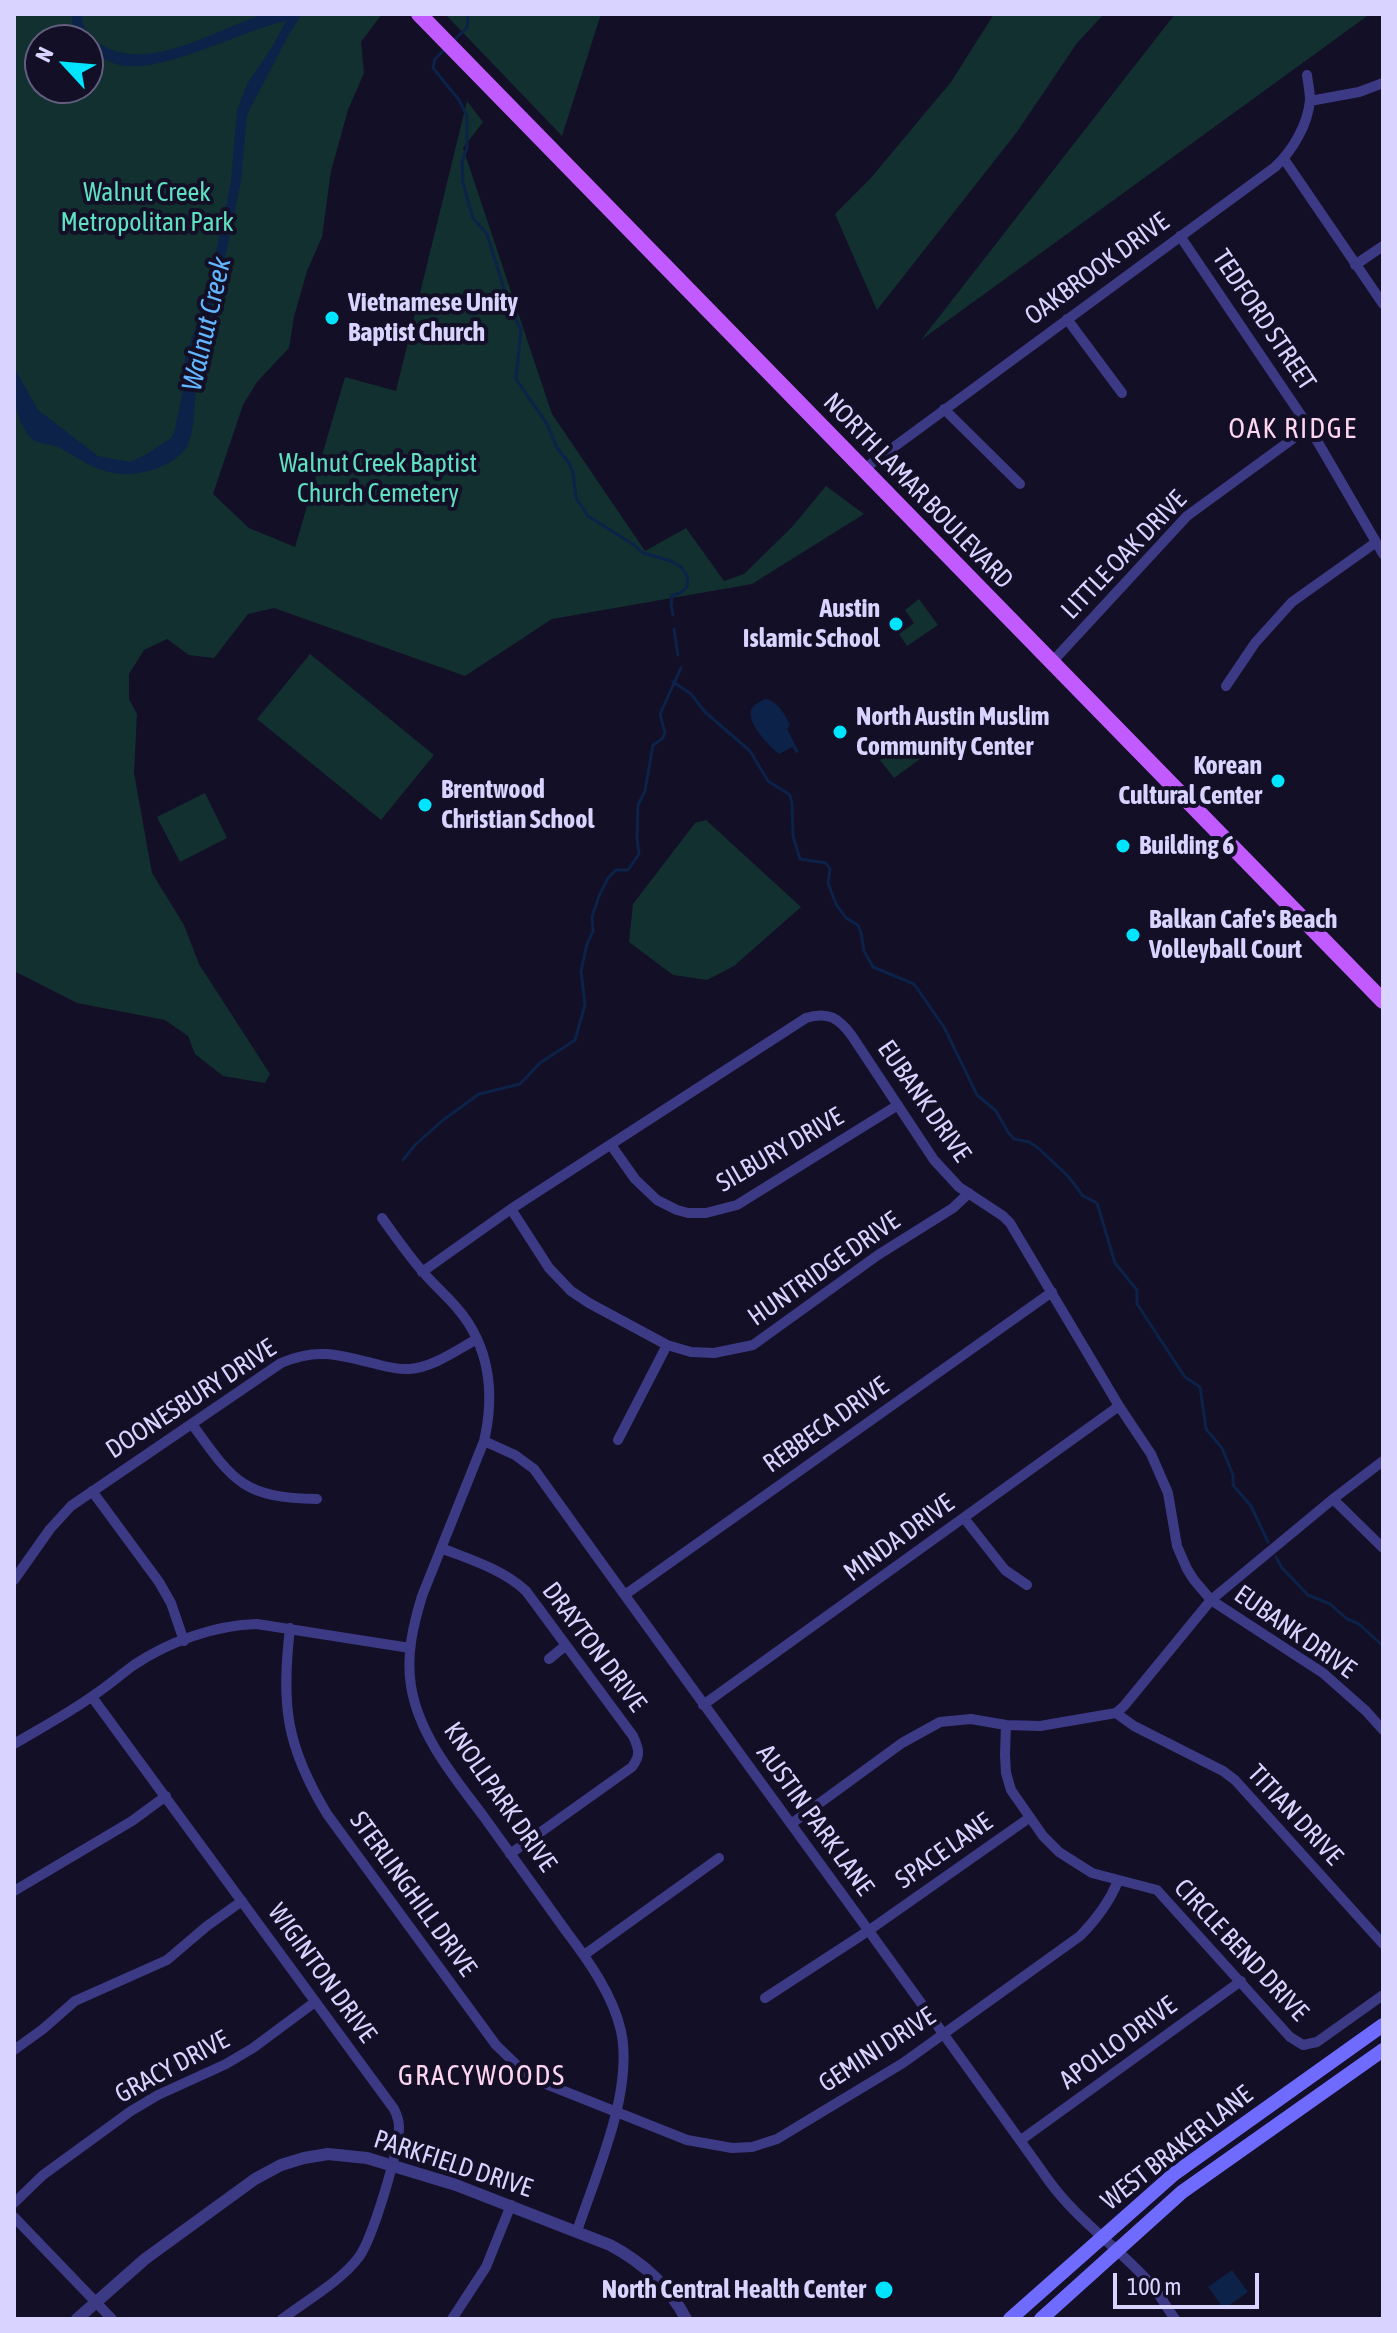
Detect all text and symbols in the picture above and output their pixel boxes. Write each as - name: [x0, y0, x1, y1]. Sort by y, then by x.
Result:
- north arrow: [24, 24, 104, 104]
- text: N: [30, 43, 59, 66]
- park label: Walnut Creek Metropolitan Park: [60, 177, 234, 238]
- street label: OAKBROOK DRIVE: [1019, 206, 1175, 332]
- street label: TEDFORD STREET: [1206, 244, 1322, 396]
- water label: Walnut Creek: [175, 254, 239, 394]
- place label: Vietnamese Unity Baptist Church: [348, 287, 518, 348]
- marker: Vietnamese Unity Baptist Church: [323, 309, 341, 327]
- street label: NORTH LAMAR BOULEVARD: [817, 387, 1019, 595]
- district label: OAK RIDGE: [1228, 412, 1358, 446]
- park label: Walnut Creek Baptist Church Cemetery: [279, 448, 477, 510]
- street label: LITTLE OAK DRIVE: [1055, 484, 1193, 626]
- place label: Austin Islamic School: [743, 593, 880, 654]
- marker: Austin Islamic School: [887, 615, 905, 633]
- place label: North Austin Muslim Community Center: [856, 701, 1049, 762]
- marker: North Austin Muslim Community Center: [831, 723, 849, 741]
- place label: Korean Cultural Center: [1118, 750, 1262, 812]
- marker: Korean Cultural Center: [1269, 772, 1287, 790]
- place label: Brentwood Christian School: [441, 774, 594, 836]
- marker: Brentwood Christian School: [416, 796, 434, 814]
- place label: Building 6: [1139, 830, 1234, 862]
- marker: Building 6: [1114, 837, 1132, 855]
- place label: Balkan Cafe's Beach Volleyball Court: [1149, 904, 1337, 966]
- marker: Balkan Cafe's Beach Volleyball Court: [1124, 926, 1142, 944]
- street label: EUBANK DRIVE: [871, 1034, 977, 1168]
- street label: SILBURY DRIVE: [711, 1101, 849, 1199]
- street label: HUNTRIDGE DRIVE: [742, 1205, 906, 1333]
- street label: DOONESBURY DRIVE: [100, 1333, 282, 1465]
- street label: REBBECA DRIVE: [757, 1370, 895, 1480]
- street label: MINDA DRIVE: [838, 1488, 960, 1588]
- street label: DRAYTON DRIVE: [535, 1576, 653, 1718]
- street label: EUBANK DRIVE: [1228, 1579, 1362, 1685]
- street label: KNOLLPARK DRIVE: [437, 1716, 563, 1878]
- street label: AUSTIN PARK LANE: [750, 1738, 880, 1902]
- street label: TITIAN DRIVE: [1241, 1758, 1349, 1872]
- street label: STERLINGHILL DRIVE: [343, 1806, 483, 1982]
- street label: SPACE LANE: [890, 1806, 998, 1896]
- street label: CIRCLE BEND DRIVE: [1167, 1873, 1315, 2027]
- street label: WIGINTON DRIVE: [261, 1897, 383, 2049]
- street label: APOLLO DRIVE: [1053, 1990, 1183, 2096]
- street label: GEMINI DRIVE: [813, 2001, 941, 2099]
- street label: GRACY DRIVE: [110, 2024, 234, 2110]
- district label: GRACYWOODS: [398, 2059, 566, 2093]
- street label: WEST BRAKER LANE: [1095, 2079, 1259, 2217]
- street label: PARKFIELD DRIVE: [370, 2124, 536, 2204]
- scale bar: [1117, 2257, 1263, 2307]
- text: 100 m: [1127, 2273, 1181, 2300]
- place label: North Central Health Center: [602, 2274, 866, 2306]
- marker: North Central Health Center: [873, 2279, 895, 2301]

